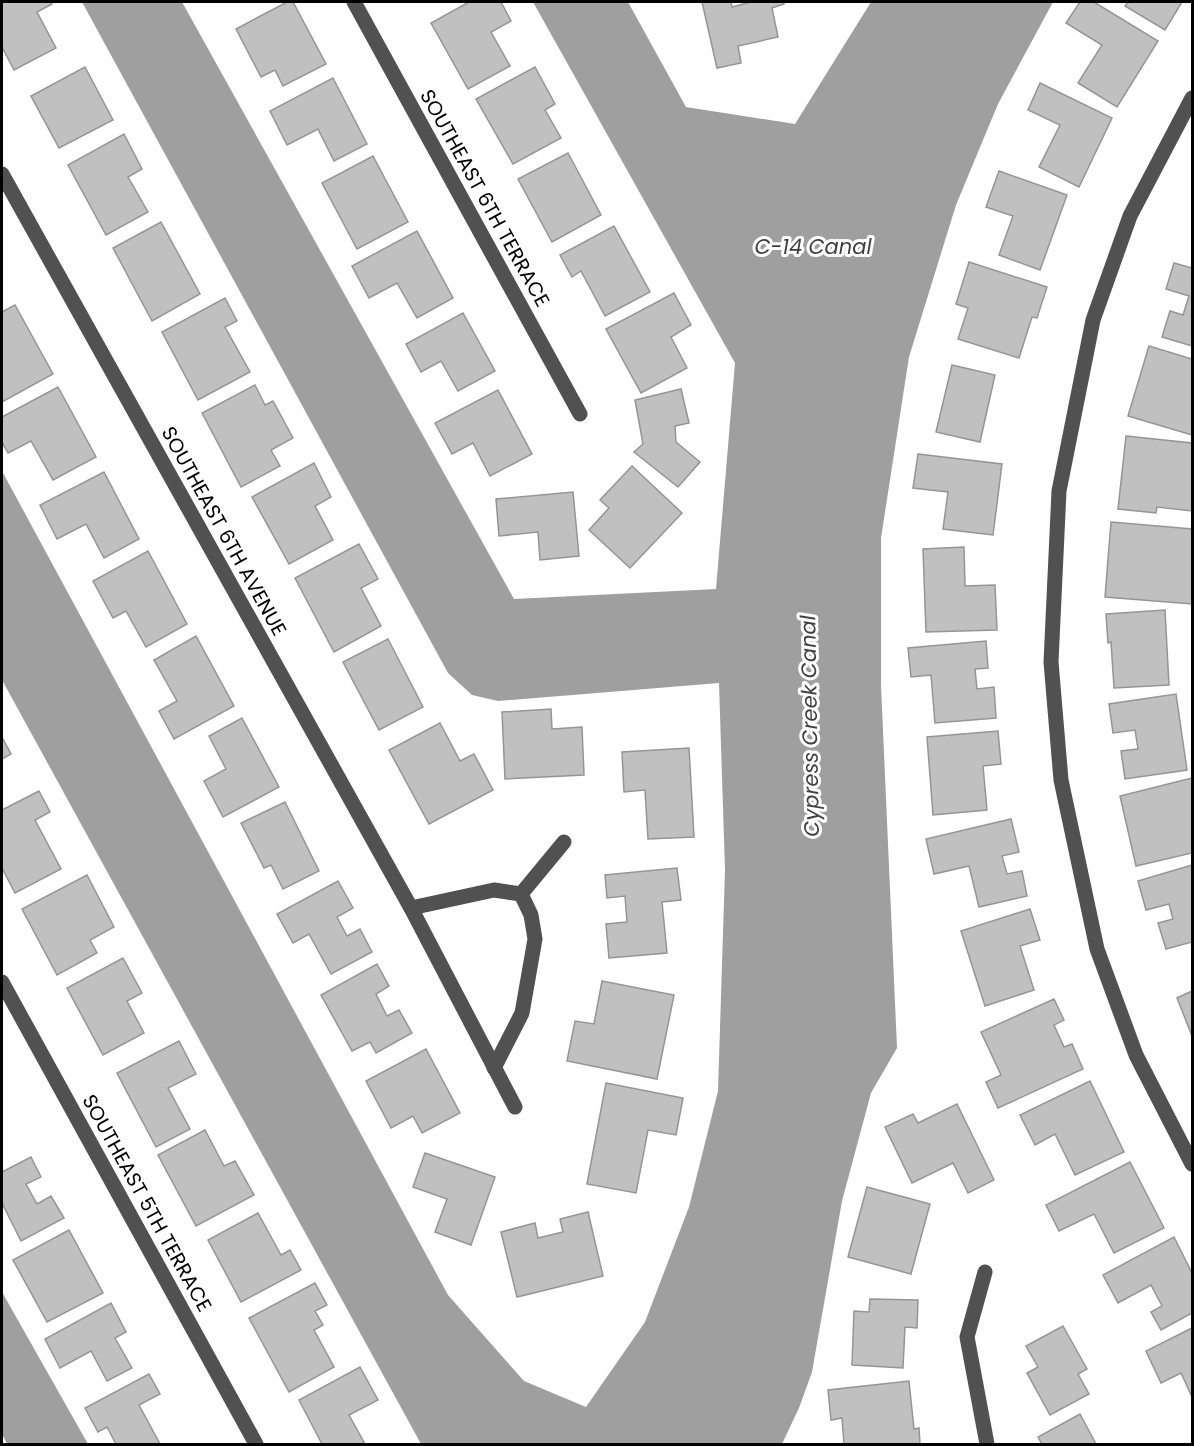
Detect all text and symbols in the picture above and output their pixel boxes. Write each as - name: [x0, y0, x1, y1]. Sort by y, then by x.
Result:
- street label: SOUTHEAST 6TH TERRACE: [413, 84, 557, 312]
- water label: C-14 Canal: [754, 232, 872, 261]
- street label: SOUTHEAST 6TH AVENUE: [155, 421, 293, 641]
- water label: Cypress Creek Canal: [793, 614, 826, 837]
- street label: SOUTHEAST 5TH TERRACE: [76, 1089, 218, 1317]

